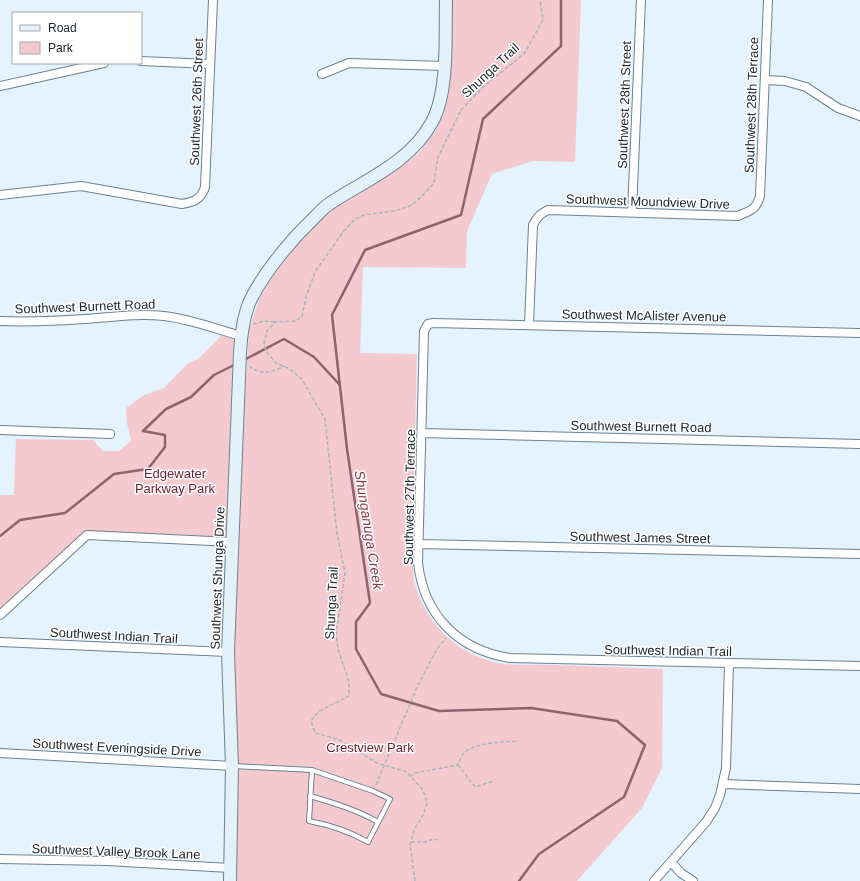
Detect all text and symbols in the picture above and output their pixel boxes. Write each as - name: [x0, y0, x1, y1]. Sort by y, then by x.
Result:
- legend: [12, 12, 142, 64]
- text: Road: [48, 21, 77, 35]
- street label: Southwest 26th Street: [187, 37, 206, 166]
- street label: Southwest 28th Terrace: [742, 37, 761, 173]
- street label: Shunga Trail: [459, 40, 522, 101]
- street label: Southwest 28th Street: [615, 40, 634, 169]
- text: Park: [48, 41, 74, 55]
- street label: Southwest Moundview Drive: [566, 191, 730, 212]
- street label: Southwest Burnett Road: [14, 297, 156, 316]
- street label: Southwest McAlister Avenue: [562, 307, 726, 324]
- street label: Southwest Burnett Road: [570, 418, 712, 435]
- street label: Southwest 27th Terrace: [401, 429, 418, 565]
- park label: Edgewater Parkway Park: [135, 466, 216, 496]
- water label: Shunganuga Creek: [352, 469, 386, 592]
- street label: Southwest Shunga Drive: [208, 506, 227, 650]
- street label: Southwest James Street: [569, 529, 711, 546]
- street label: Shunga Trail: [322, 566, 341, 640]
- street label: Southwest Indian Trail: [50, 625, 178, 646]
- street label: Southwest Indian Trail: [604, 642, 732, 659]
- street label: Southwest Eveningside Drive: [32, 736, 202, 759]
- park label: Crestview Park: [326, 740, 414, 755]
- street label: Southwest Valley Brook Lane: [31, 841, 201, 862]

